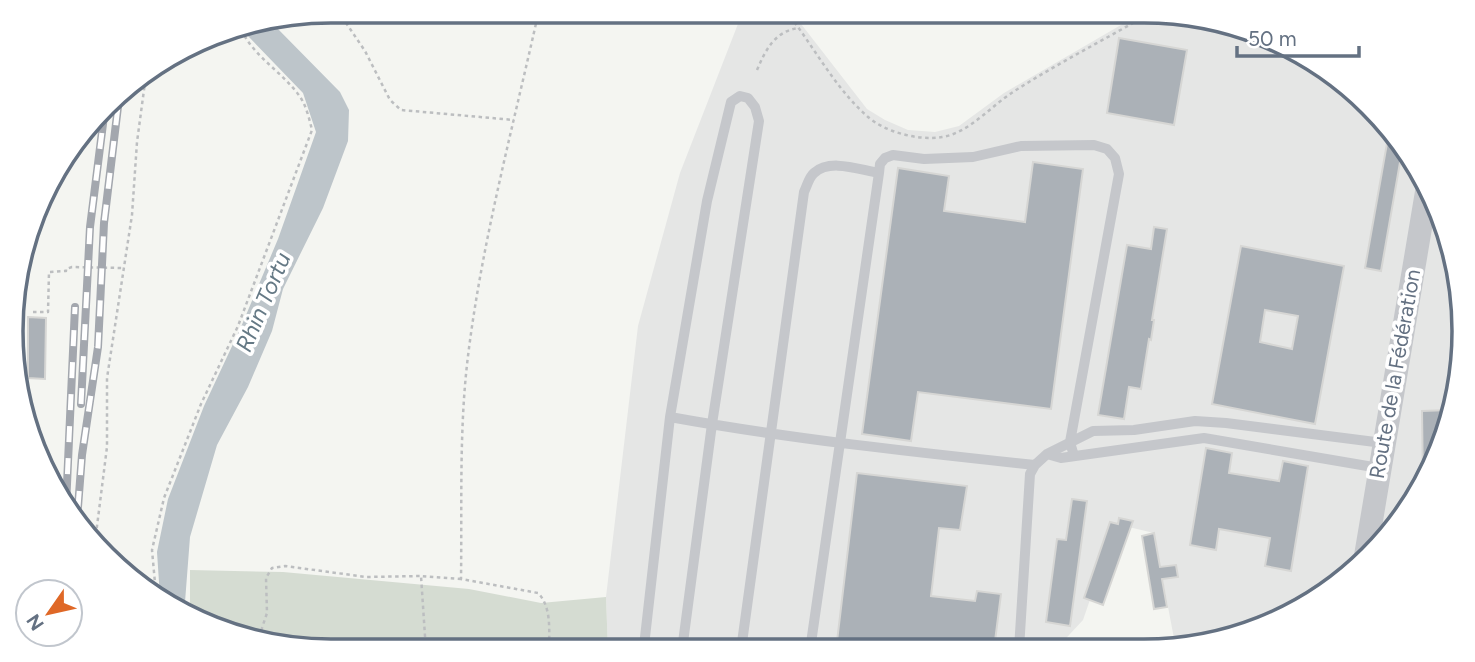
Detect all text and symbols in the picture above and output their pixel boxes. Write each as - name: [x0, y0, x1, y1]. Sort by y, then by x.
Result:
- scale bar: [1237, 14, 1360, 58]
- text: 50 m: [1248, 26, 1297, 51]
- water label: Rhin Tortu: [230, 248, 297, 356]
- street label: Route de la Fédération: [1364, 267, 1425, 481]
- north arrow: [14, 578, 84, 648]
- text: N: [22, 610, 49, 635]

